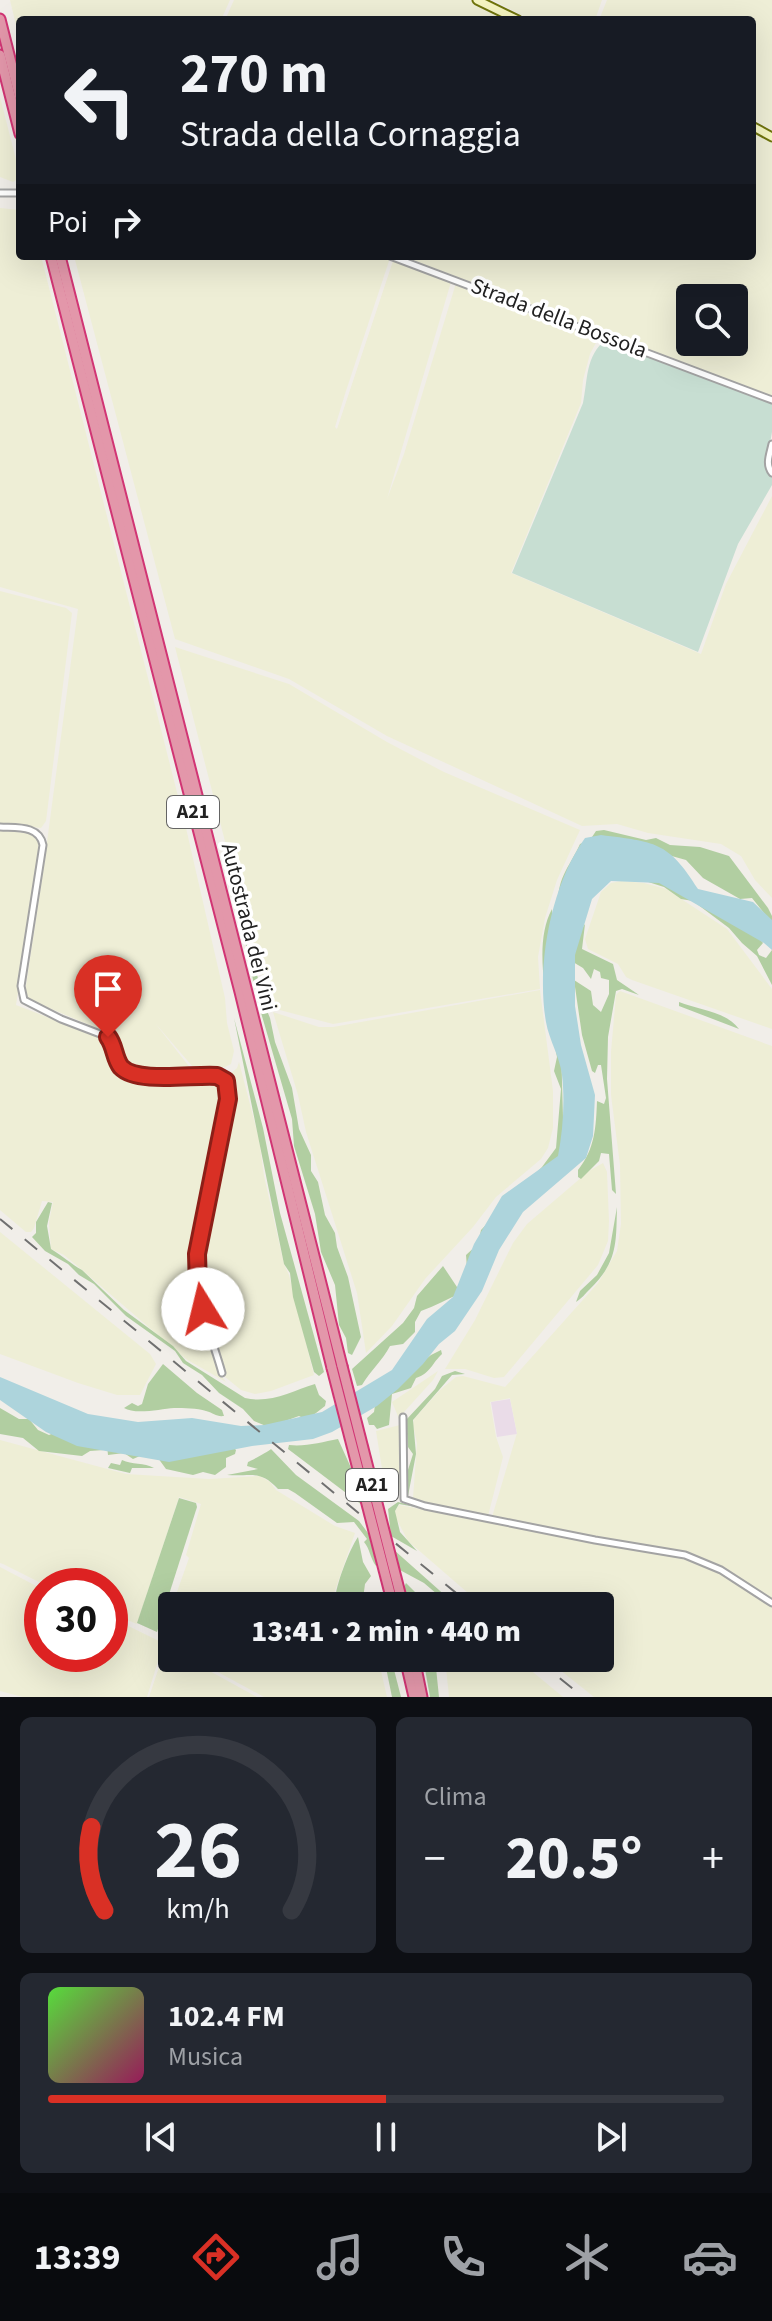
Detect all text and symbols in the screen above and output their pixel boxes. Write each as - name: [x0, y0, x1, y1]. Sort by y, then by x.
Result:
- text: 270 m: [180, 35, 328, 114]
- icon: left: [48, 48, 152, 152]
- text: Strada della Cornaggia: [180, 109, 521, 160]
- icon: right: [104, 200, 148, 244]
- text: Poi: [48, 201, 88, 244]
- street label: Strada della Bossola: [466, 270, 652, 366]
- map controls: [676, 284, 748, 356]
- button: search: [676, 284, 748, 356]
- road number: A21: [167, 796, 219, 828]
- street label: Autostrada dei Vini: [213, 840, 285, 1014]
- pin: [74, 955, 142, 1037]
- icon: arrive: [86, 967, 130, 1011]
- position arrow: [161, 1267, 245, 1351]
- road number: A21: [346, 1469, 398, 1501]
- speed limit sign: 30: [24, 1568, 128, 1672]
- text: 13:41 · 2 min · 440 m: [251, 1610, 521, 1653]
- text: Clima: [424, 1778, 487, 1815]
- text: 26: [154, 1792, 242, 1910]
- text: 20.5°: [506, 1817, 642, 1902]
- text: −: [424, 1828, 446, 1891]
- text: +: [702, 1828, 724, 1891]
- text: km/h: [166, 1889, 230, 1929]
- text: 102.4 FM: [168, 1995, 285, 2038]
- text: Musica: [168, 2038, 243, 2075]
- icon: previous: [139, 2115, 183, 2159]
- icon: pause: [364, 2115, 408, 2159]
- icon: next: [589, 2115, 633, 2159]
- icon: directions: [188, 2229, 244, 2285]
- icon: music: [312, 2229, 368, 2285]
- icon: phone: [435, 2229, 491, 2285]
- icon: climate: [559, 2229, 615, 2285]
- icon: car: [682, 2229, 738, 2285]
- text: 13:39: [34, 2232, 121, 2283]

